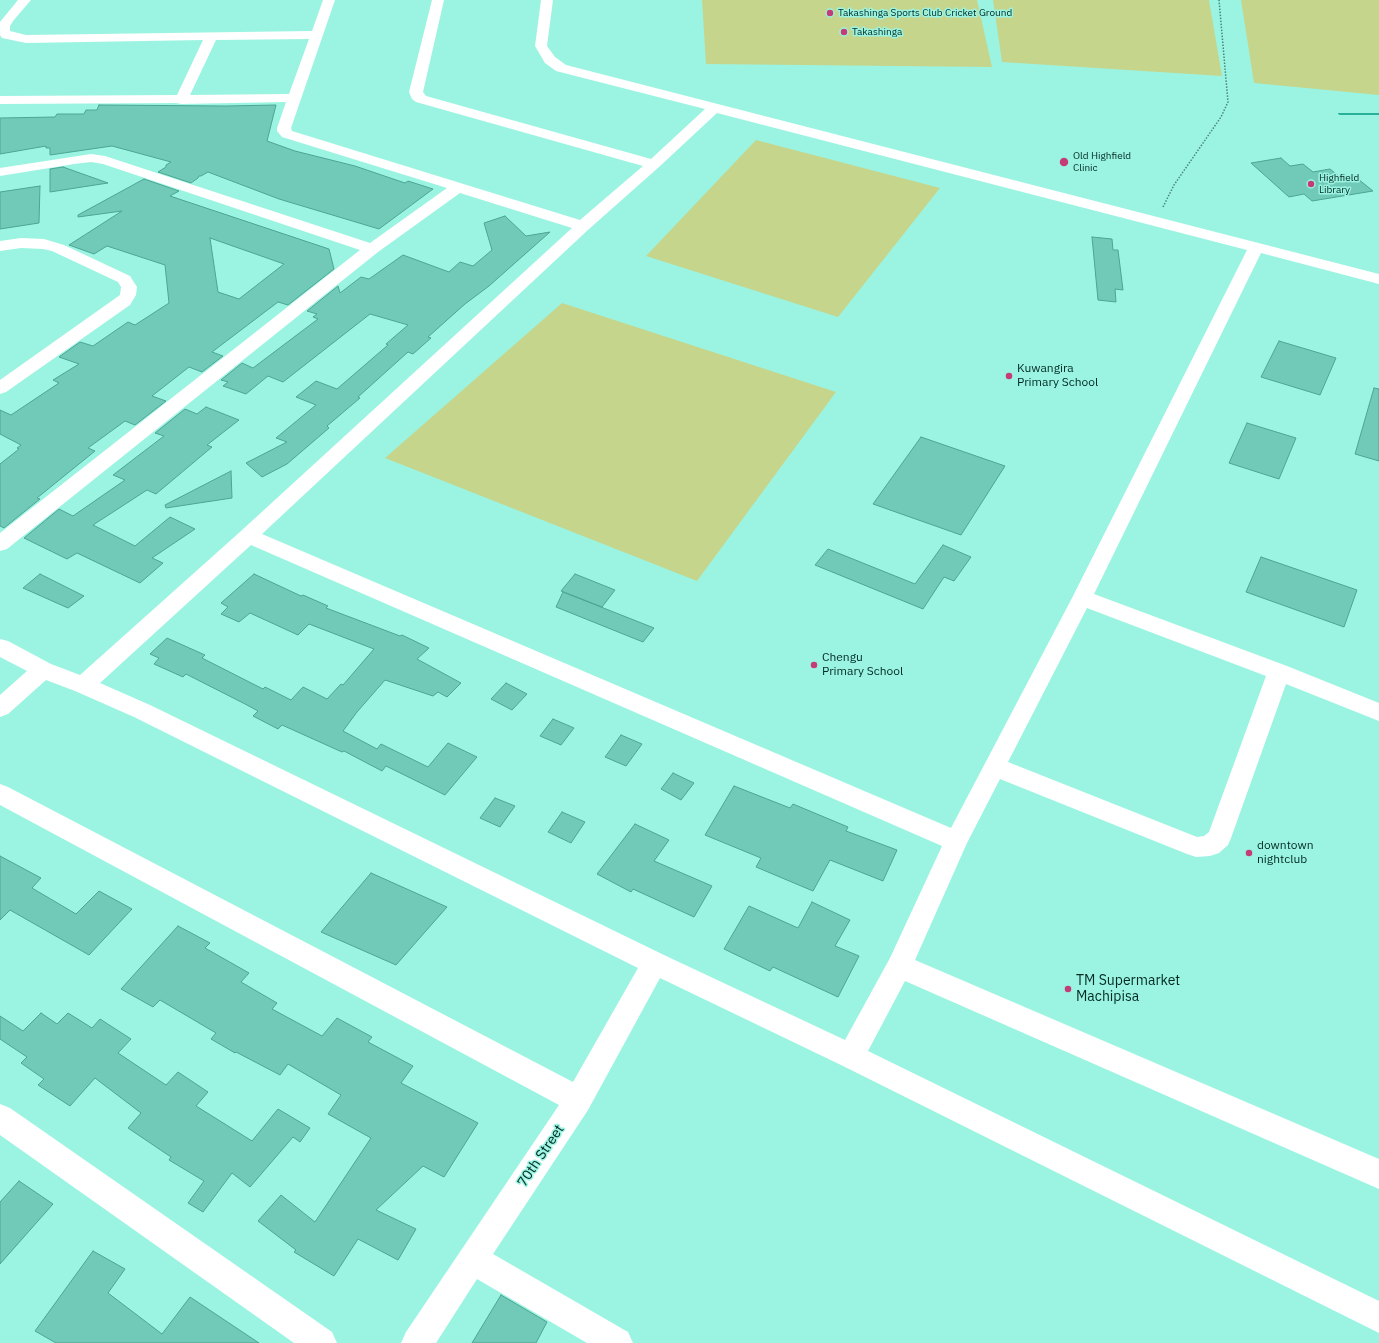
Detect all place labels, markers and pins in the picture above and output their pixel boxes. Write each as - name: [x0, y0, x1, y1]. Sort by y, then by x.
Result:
- place label: Takashinga Sports Club Cricket Ground: [838, 7, 1012, 19]
- marker: Takashinga Sports Club Cricket Ground: [825, 8, 835, 18]
- place label: Takashinga: [852, 26, 902, 38]
- marker: Takashinga: [839, 27, 849, 37]
- place label: Old Highfield Clinic: [1073, 150, 1131, 174]
- marker: Old Highfield Clinic: [1058, 156, 1070, 168]
- place label: Highfield Library: [1319, 172, 1359, 196]
- marker: Highfield Library: [1306, 179, 1316, 189]
- place label: Kuwangira Primary School: [1017, 362, 1098, 390]
- marker: Kuwangira Primary School: [1004, 371, 1014, 381]
- place label: Chengu Primary School: [822, 651, 903, 679]
- marker: Chengu Primary School: [809, 660, 819, 670]
- place label: downtown nightclub: [1257, 839, 1314, 867]
- marker: downtown nightclub: [1244, 848, 1254, 858]
- place label: TM Supermarket Machipisa: [1076, 973, 1180, 1006]
- marker: TM Supermarket Machipisa: [1063, 984, 1073, 994]

